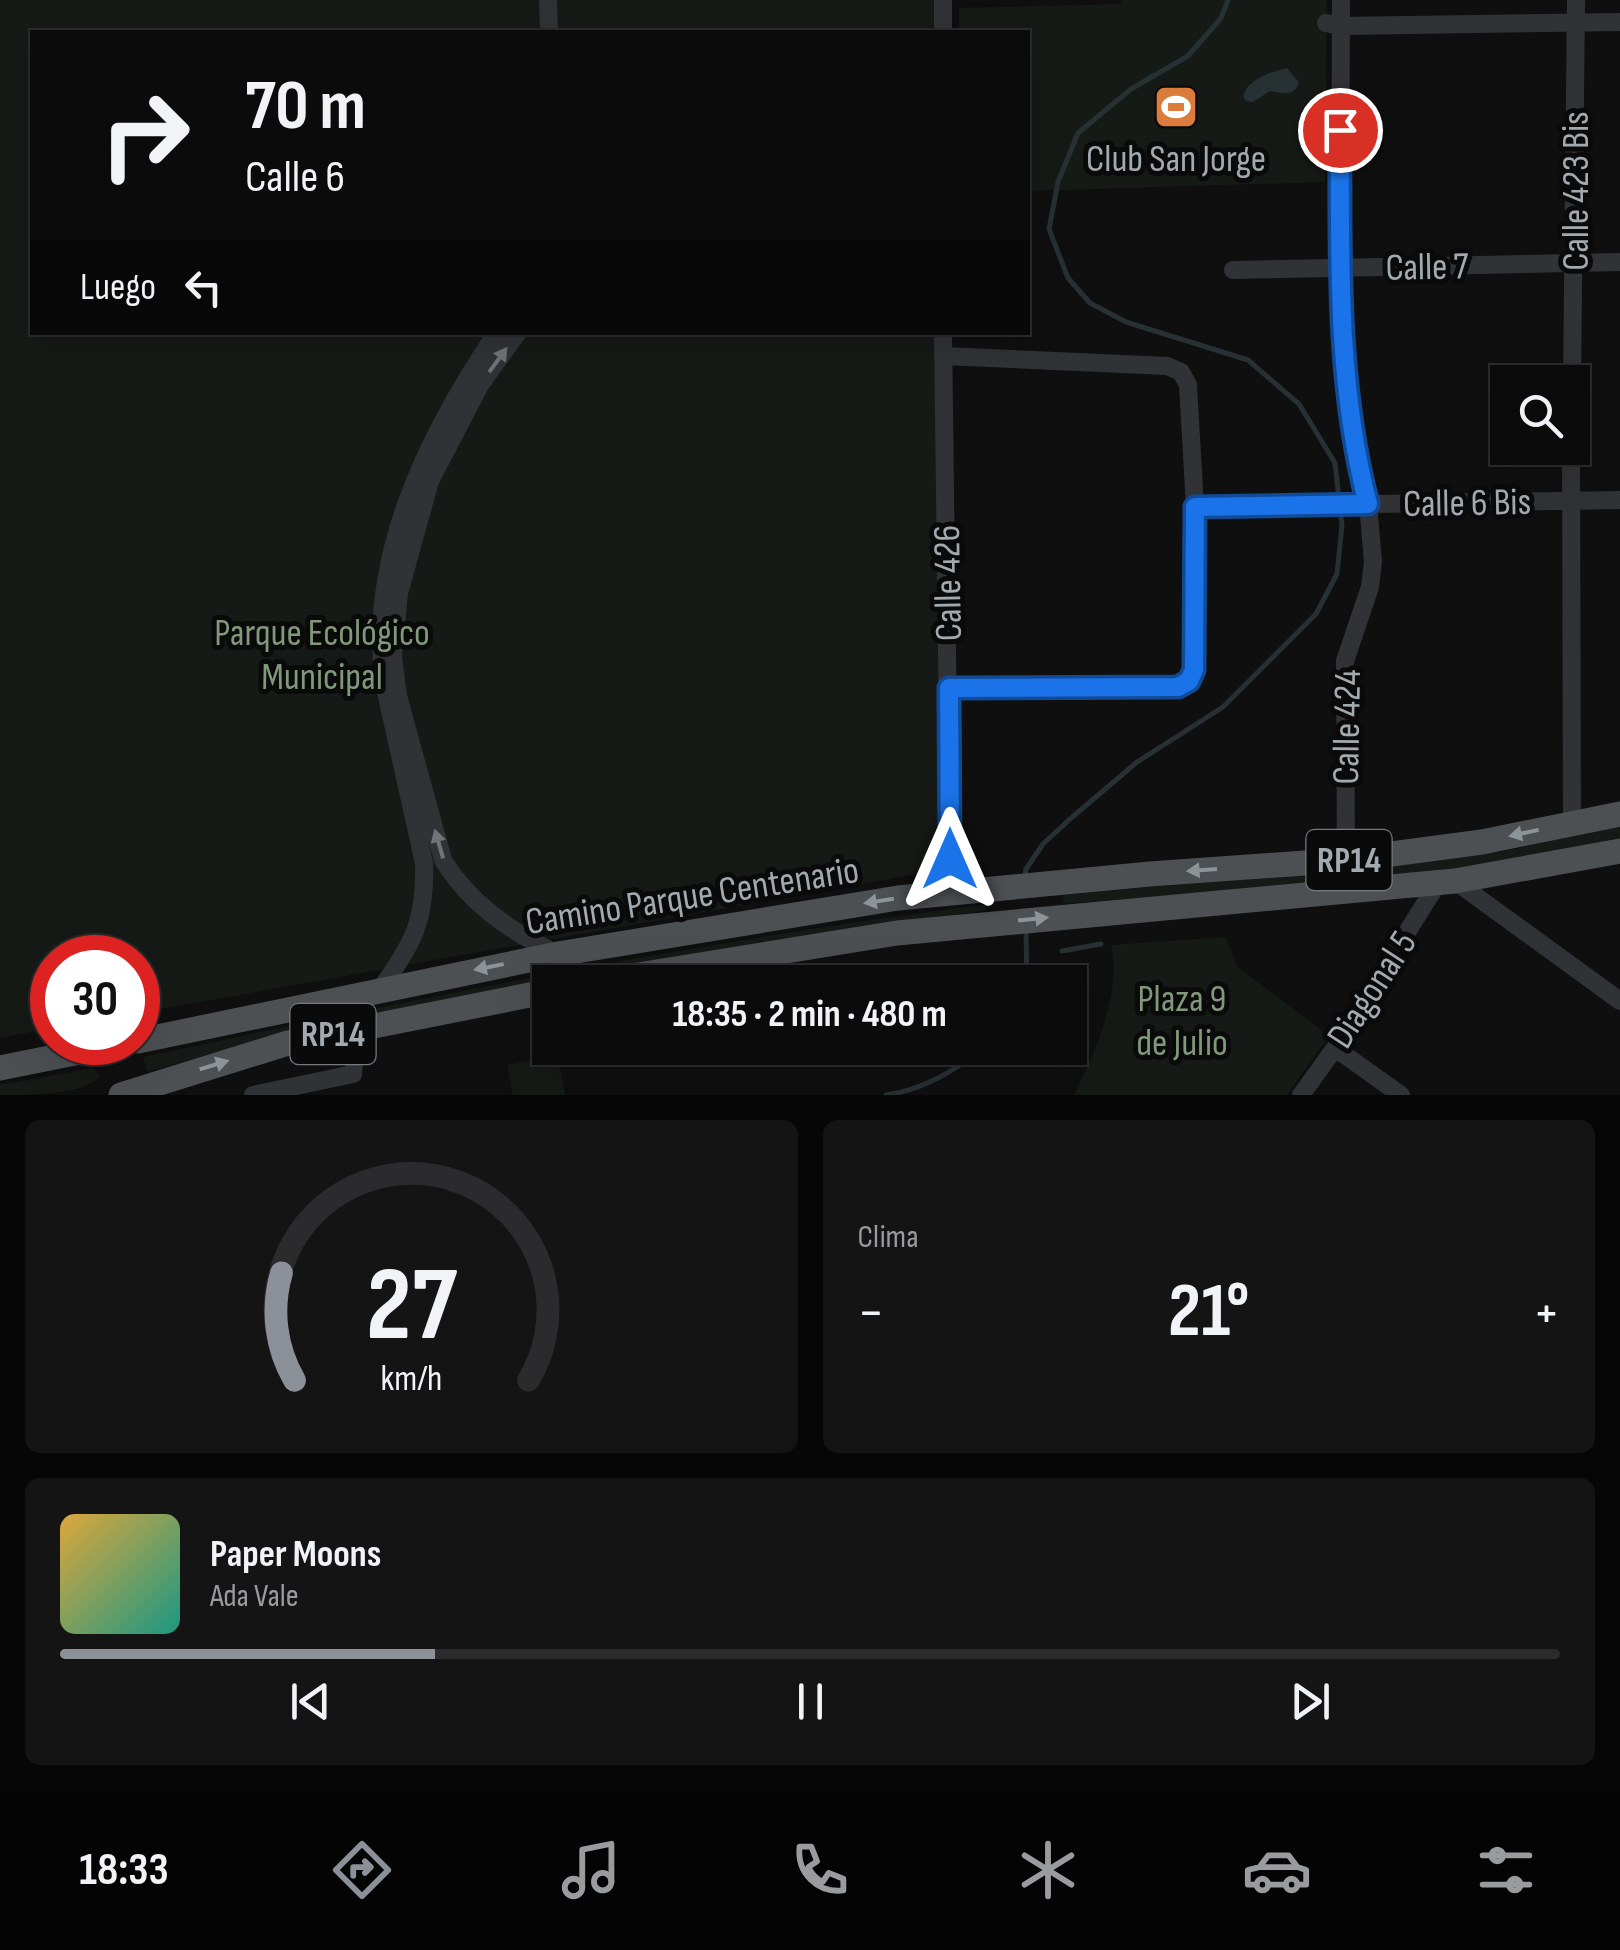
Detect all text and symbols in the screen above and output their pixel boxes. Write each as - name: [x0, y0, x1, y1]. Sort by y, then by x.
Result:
- text: 70 m: [245, 65, 366, 149]
- icon: right: [80, 70, 210, 200]
- sports icon: Club San Jorge: [1153, 84, 1199, 130]
- pin: [1298, 88, 1383, 173]
- icon: arrive: [1313, 103, 1368, 158]
- street label: Calle 423 Bis: [1554, 111, 1599, 271]
- place label: Club San Jorge: [1086, 137, 1266, 182]
- text: Calle 6: [245, 150, 345, 205]
- street label: Calle 7: [1385, 244, 1469, 291]
- icon: left: [176, 260, 231, 315]
- text: Luego: [80, 265, 156, 310]
- one-way arrow: [488, 347, 507, 374]
- map controls: [1490, 365, 1590, 465]
- button: search: [1490, 365, 1590, 465]
- street label: Calle 6 Bis: [1403, 480, 1532, 527]
- street label: Calle 426: [925, 524, 972, 641]
- park label: Parque Ecológico Municipal: [214, 611, 430, 700]
- street label: Calle 424: [1324, 669, 1371, 785]
- position arrow: [898, 807, 1002, 911]
- one-way arrow: [1509, 826, 1540, 842]
- one-way arrow: [431, 828, 446, 859]
- road number: RP14: [1306, 830, 1392, 890]
- street label: Camino Parque Centenario: [523, 848, 862, 945]
- one-way arrow: [1185, 862, 1217, 878]
- one-way arrow: [863, 894, 894, 910]
- one-way arrow: [1018, 911, 1049, 927]
- street label: Diagonal 5: [1318, 923, 1427, 1057]
- speed limit sign: 30: [30, 935, 160, 1065]
- one-way arrow: [473, 960, 505, 975]
- park label: Plaza 9 de Julio: [1136, 977, 1228, 1066]
- text: 18:35 · 2 min · 480 m: [672, 992, 947, 1037]
- road number: RP14: [290, 1004, 376, 1064]
- one-way arrow: [199, 1057, 230, 1072]
- text: Clima: [858, 1218, 918, 1257]
- text: 27: [366, 1244, 457, 1369]
- text: 21°: [1168, 1267, 1249, 1358]
- text: −: [858, 1280, 884, 1347]
- text: +: [1533, 1280, 1560, 1347]
- text: km/h: [380, 1358, 442, 1401]
- text: Paper Moons: [210, 1532, 381, 1577]
- text: Ada Vale: [210, 1577, 299, 1616]
- icon: previous: [283, 1674, 338, 1729]
- icon: pause: [783, 1674, 838, 1729]
- icon: next: [1283, 1674, 1338, 1729]
- icon: directions: [327, 1835, 397, 1905]
- icon: music: [556, 1835, 626, 1905]
- icon: phone: [785, 1835, 855, 1905]
- icon: climate: [1013, 1835, 1083, 1905]
- icon: car: [1242, 1835, 1312, 1905]
- icon: filters: [1471, 1835, 1541, 1905]
- text: 18:33: [79, 1843, 169, 1898]

